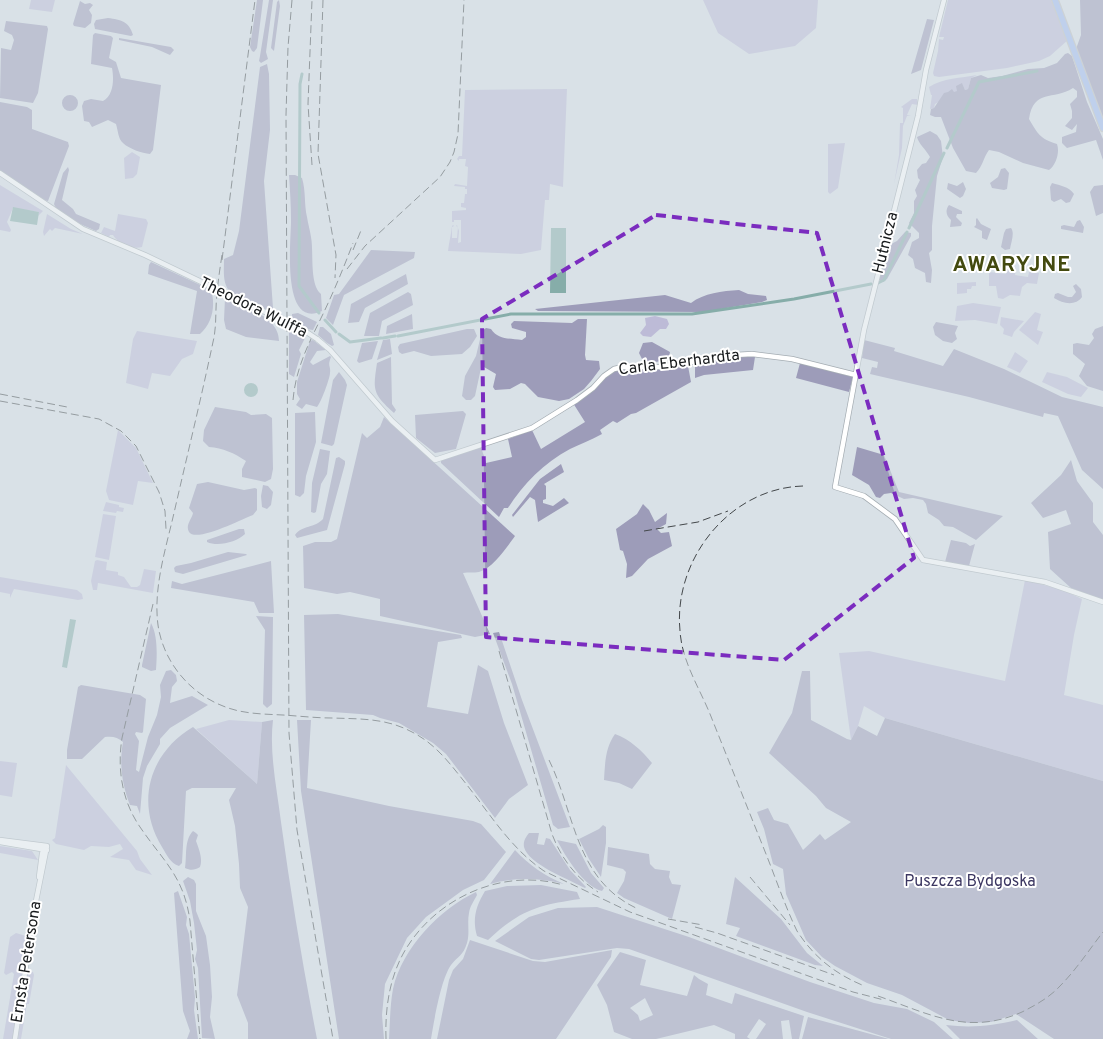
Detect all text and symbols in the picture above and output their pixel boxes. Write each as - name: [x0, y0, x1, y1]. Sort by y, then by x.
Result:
- street label: Hutnicza: [869, 210, 903, 276]
- district label: AWARYJNE: [953, 252, 1071, 279]
- street label: Theodora Wulffa: [196, 273, 310, 343]
- street label: Carla Eberhardta: [617, 346, 741, 380]
- park label: Puszcza Bydgoska: [904, 872, 1036, 892]
- street label: Ernsta Petersona: [7, 900, 47, 1024]

